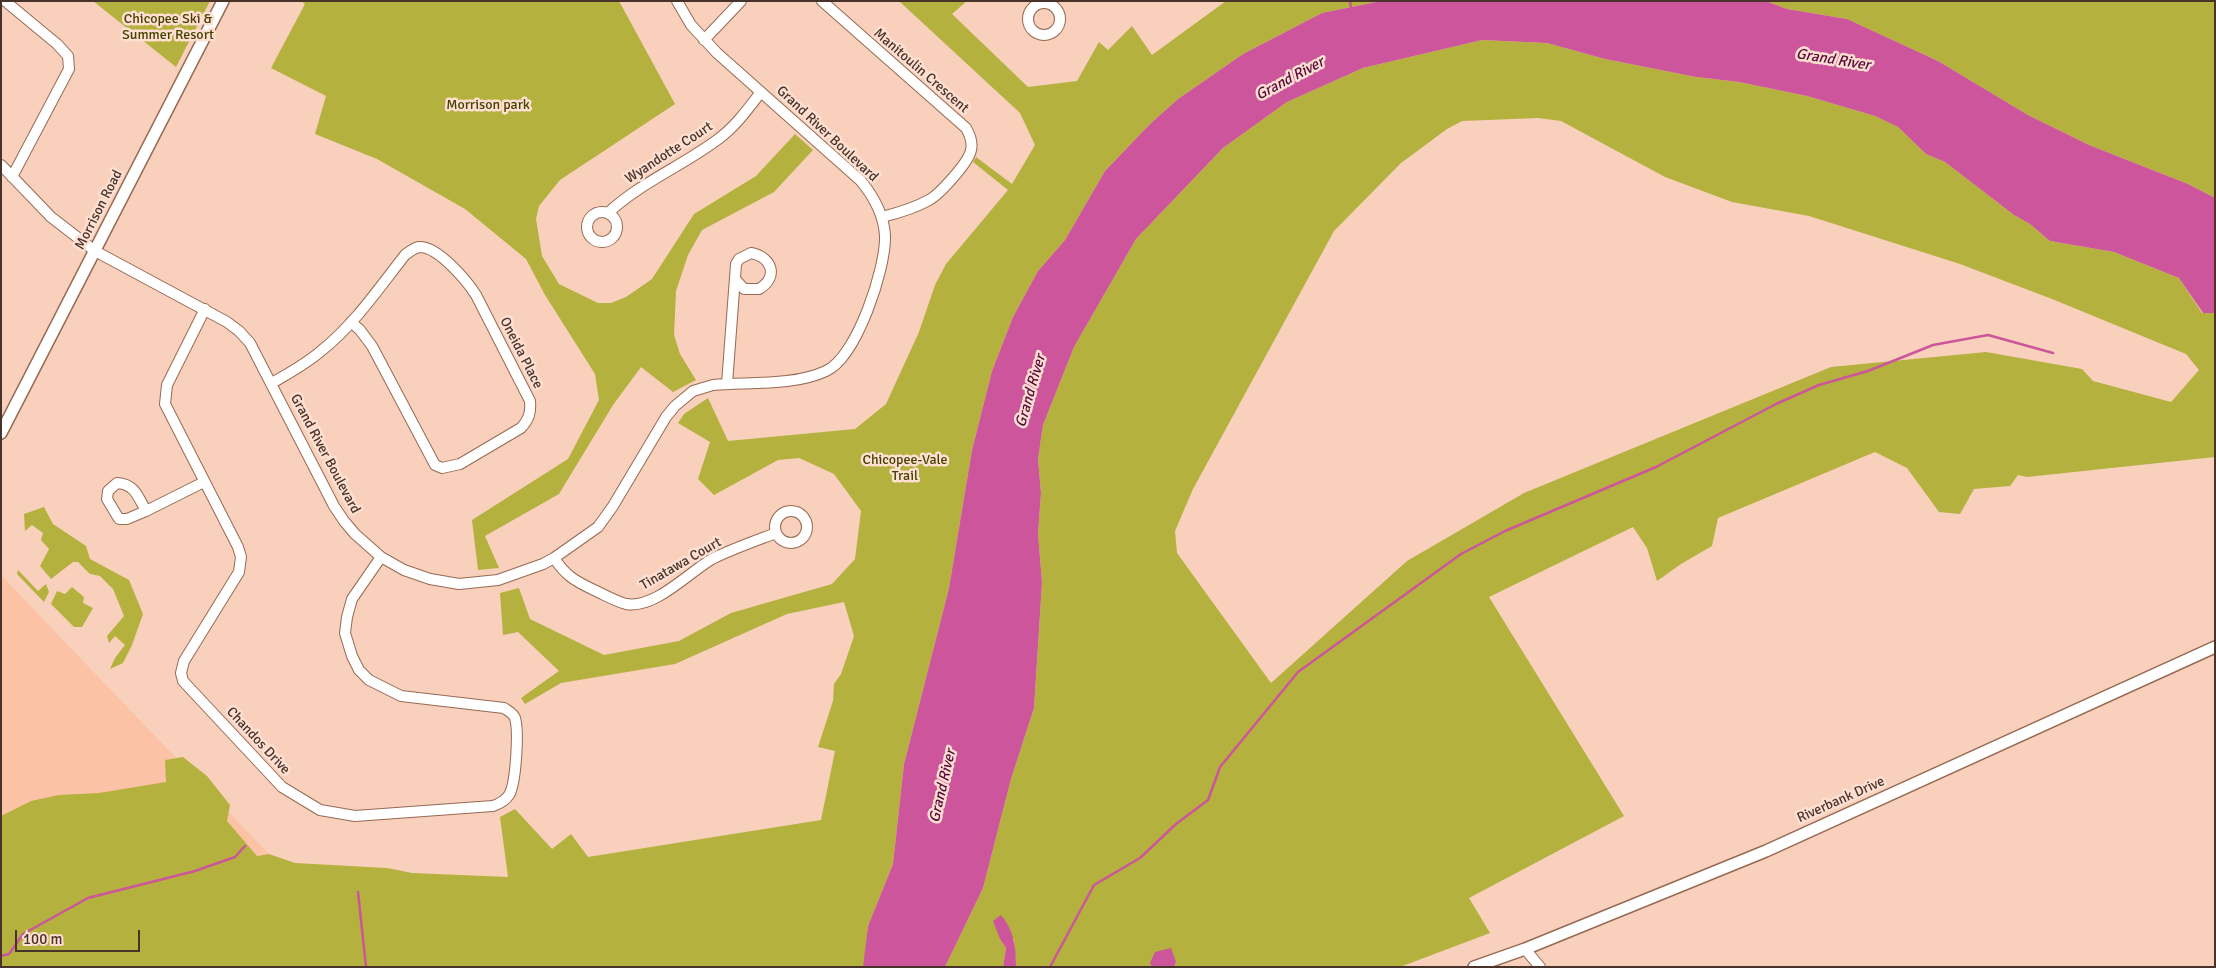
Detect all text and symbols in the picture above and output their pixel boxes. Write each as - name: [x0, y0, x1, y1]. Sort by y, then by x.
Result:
- park label: Chicopee Ski & Summer Resort: [122, 11, 214, 44]
- street label: Manitoulin Crescent: [870, 25, 972, 117]
- water label: Grand River: [1795, 45, 1871, 75]
- water label: Grand River: [1253, 54, 1327, 104]
- street label: Grand River Boulevard: [773, 83, 881, 185]
- park label: Morrison park: [446, 97, 530, 113]
- street label: Wyandotte Court: [622, 118, 716, 188]
- street label: Morrison Road: [72, 167, 126, 253]
- street label: Oneida Place: [496, 314, 546, 392]
- water label: Grand River: [1012, 353, 1050, 429]
- street label: Grand River Boulevard: [286, 391, 364, 517]
- park label: Chicopee-Vale Trail: [862, 452, 948, 484]
- street label: Tinatawa Court: [637, 534, 725, 594]
- street label: Chandos Drive: [223, 704, 293, 778]
- water label: Grand River: [926, 748, 960, 824]
- street label: Riverbank Drive: [1795, 773, 1887, 827]
- scale bar: [18, 920, 142, 952]
- text: 100 m: [23, 930, 63, 948]

